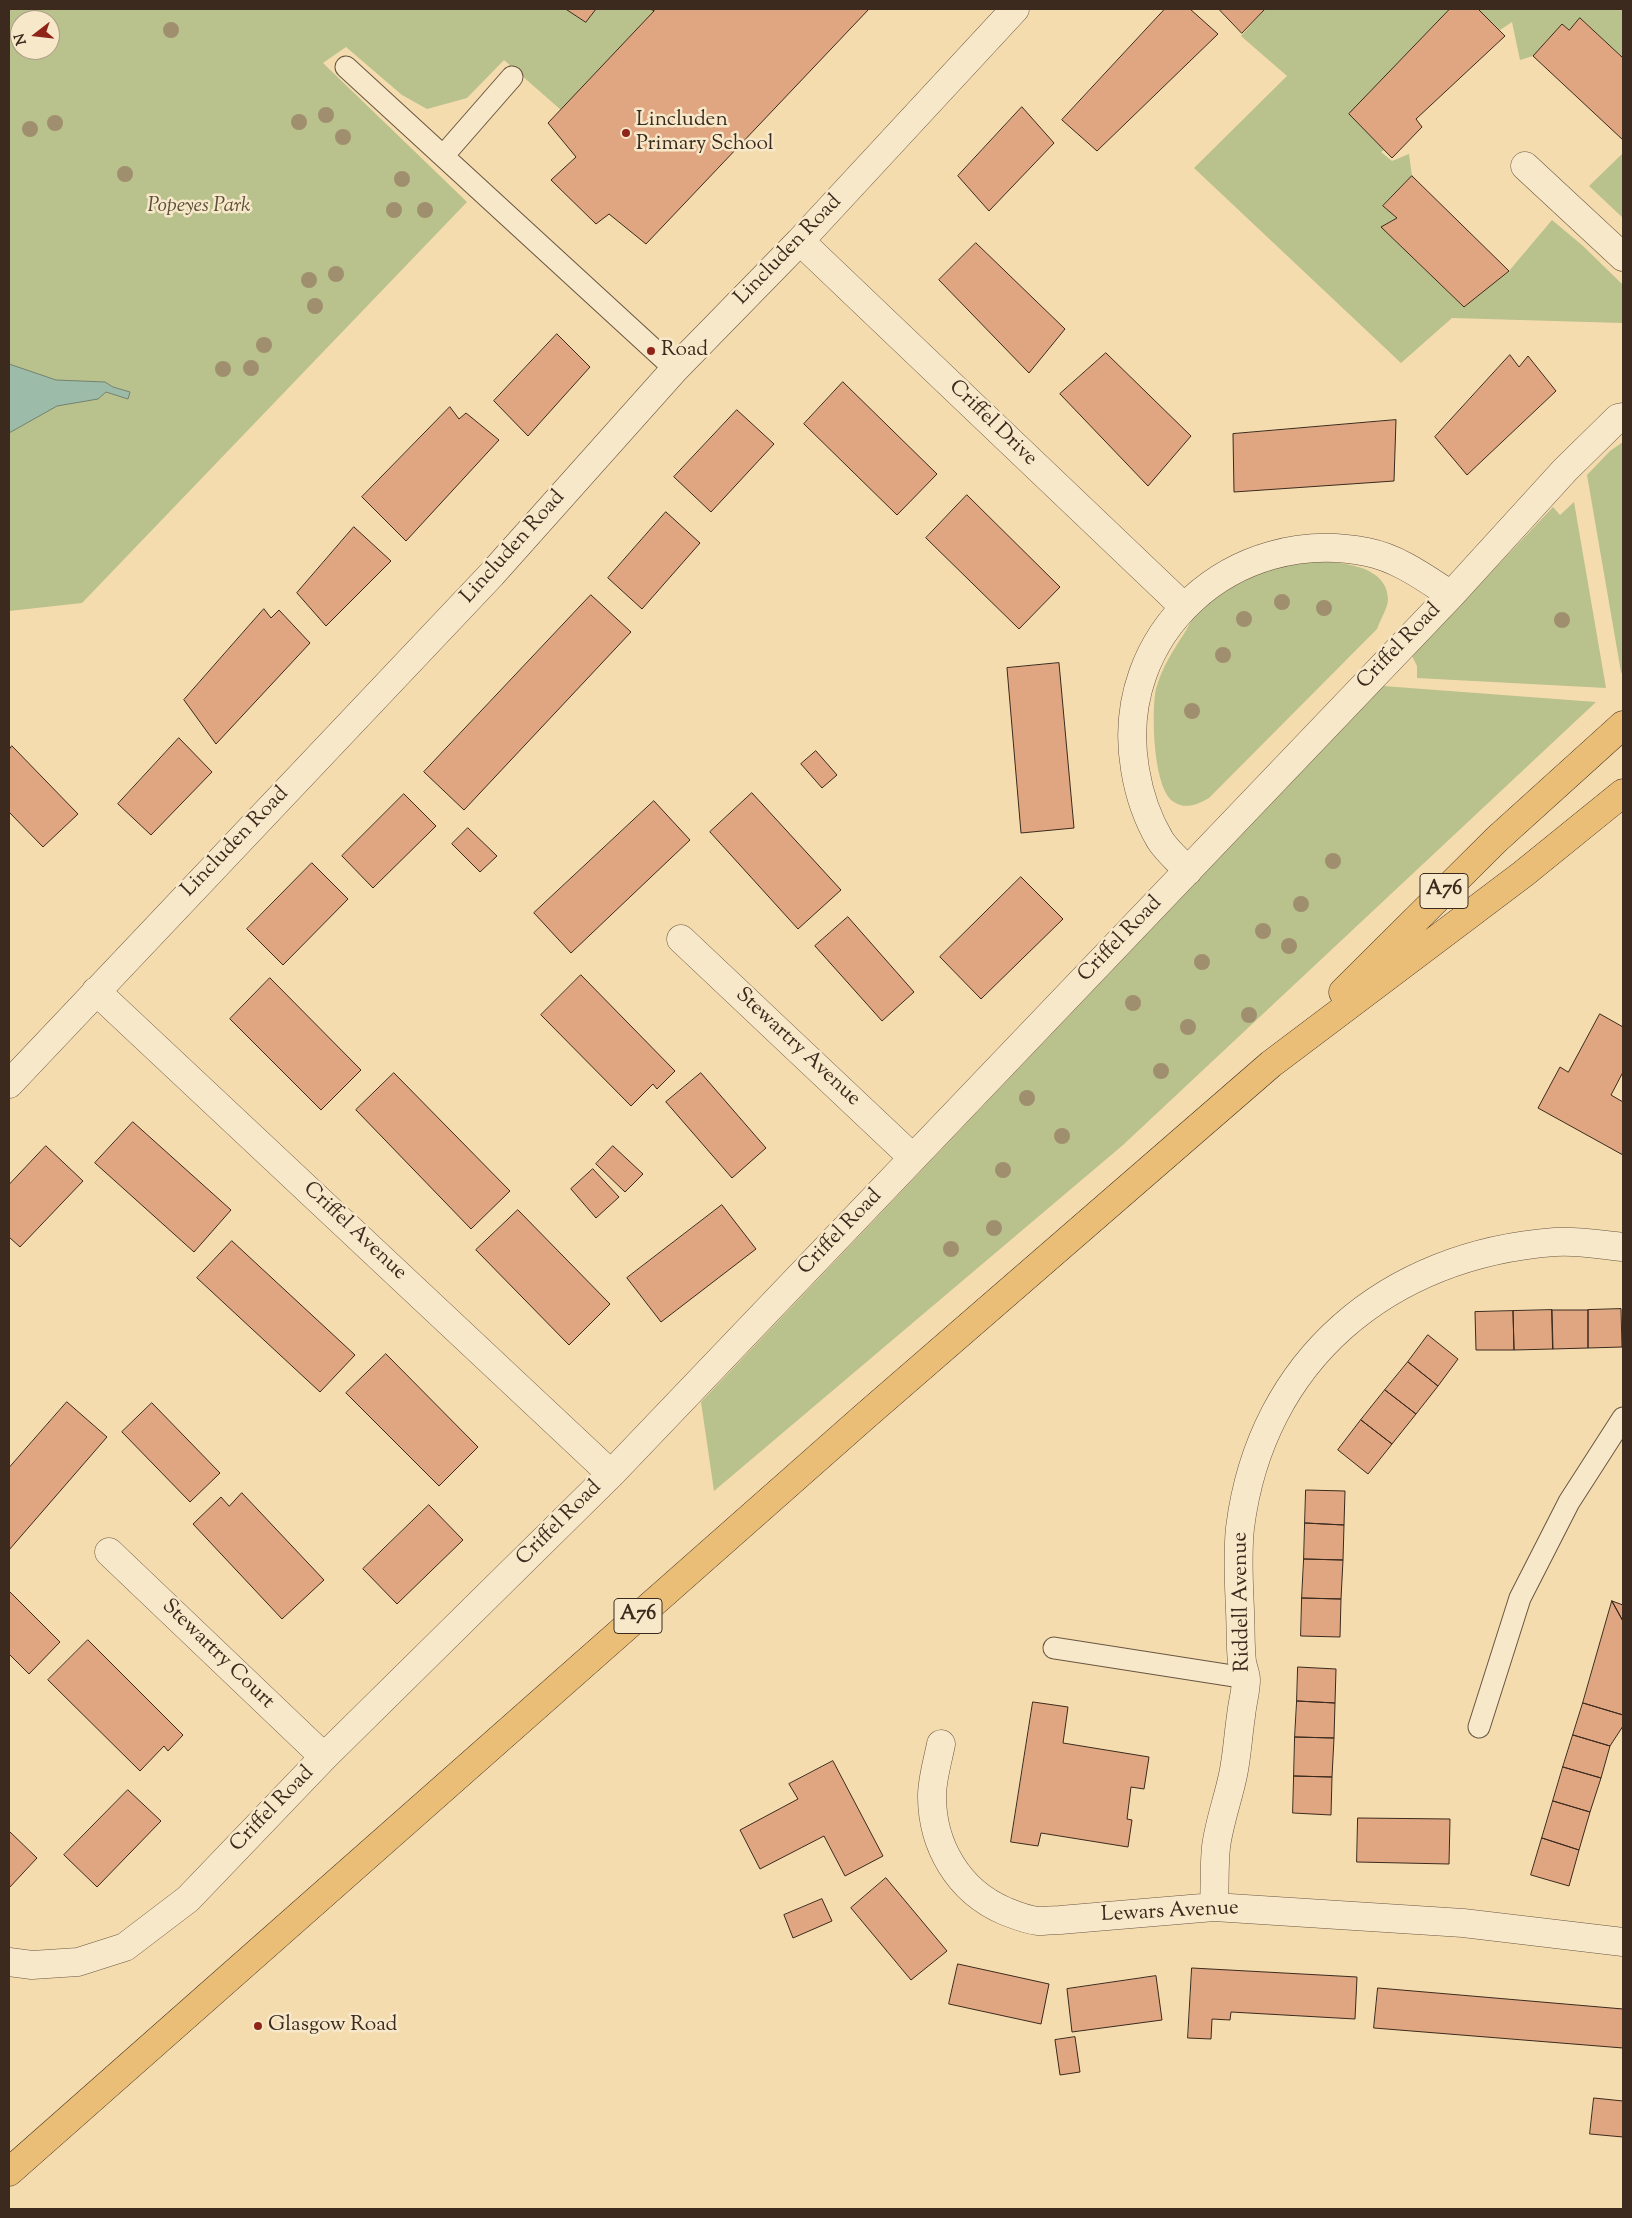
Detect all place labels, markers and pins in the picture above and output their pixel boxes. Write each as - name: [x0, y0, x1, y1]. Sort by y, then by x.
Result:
- place label: Lincluden Primary School: [636, 108, 774, 158]
- marker: Lincluden Primary School: [620, 127, 632, 139]
- place label: Road: [661, 338, 708, 364]
- marker: Road: [645, 345, 657, 357]
- place label: Glasgow Road: [268, 2013, 397, 2039]
- marker: Glasgow Road: [252, 2020, 264, 2032]

